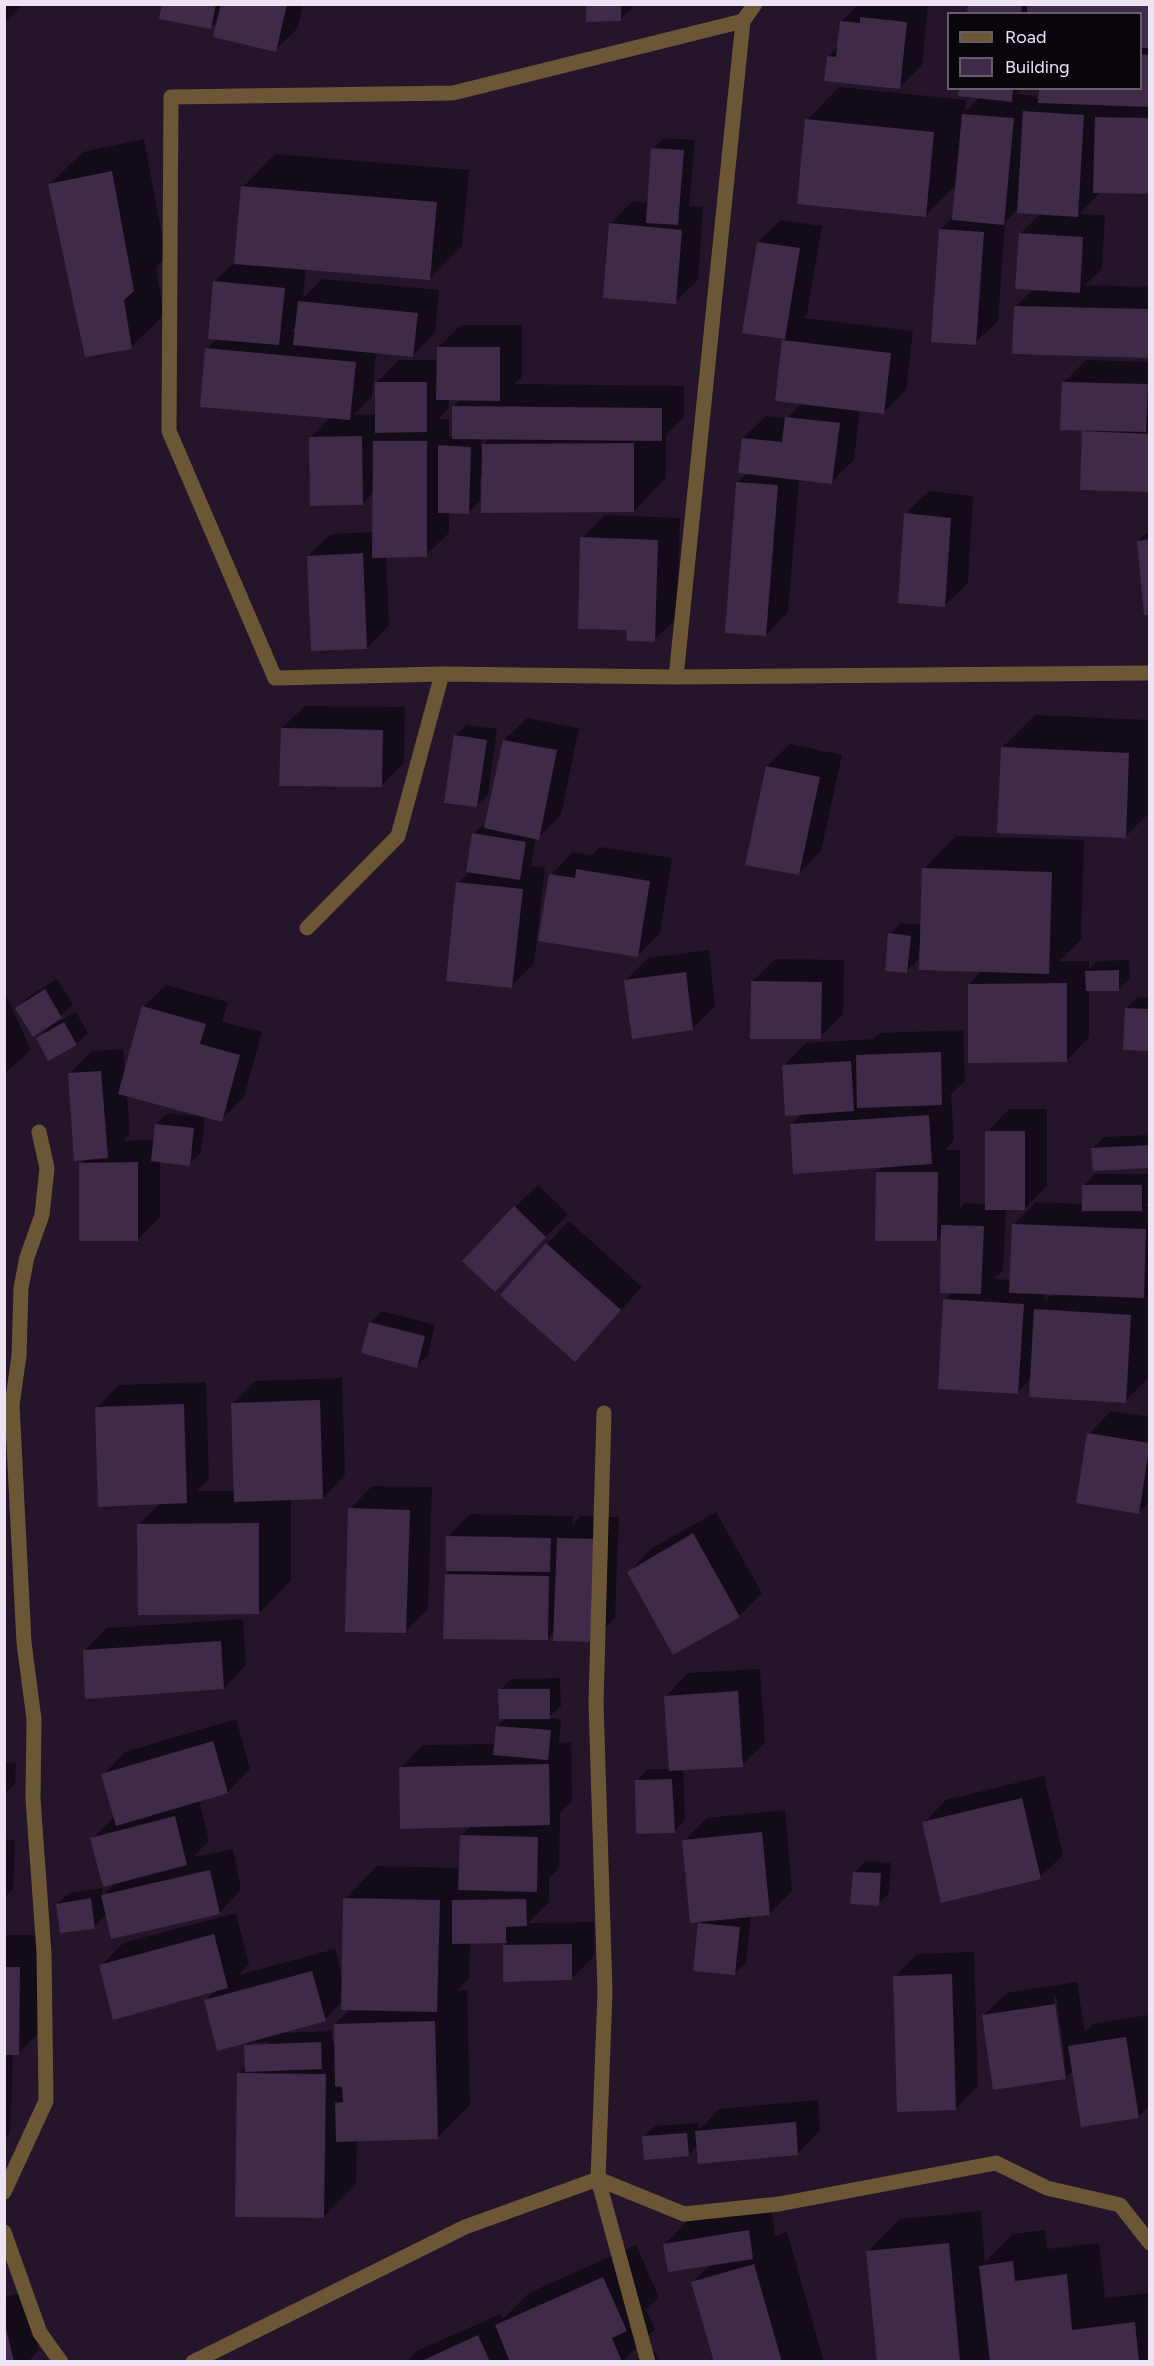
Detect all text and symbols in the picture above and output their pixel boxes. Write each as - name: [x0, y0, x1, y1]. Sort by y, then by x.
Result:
- legend: [947, 12, 1142, 90]
- text: Road: [1005, 26, 1046, 48]
- text: Building: [1005, 56, 1070, 78]

